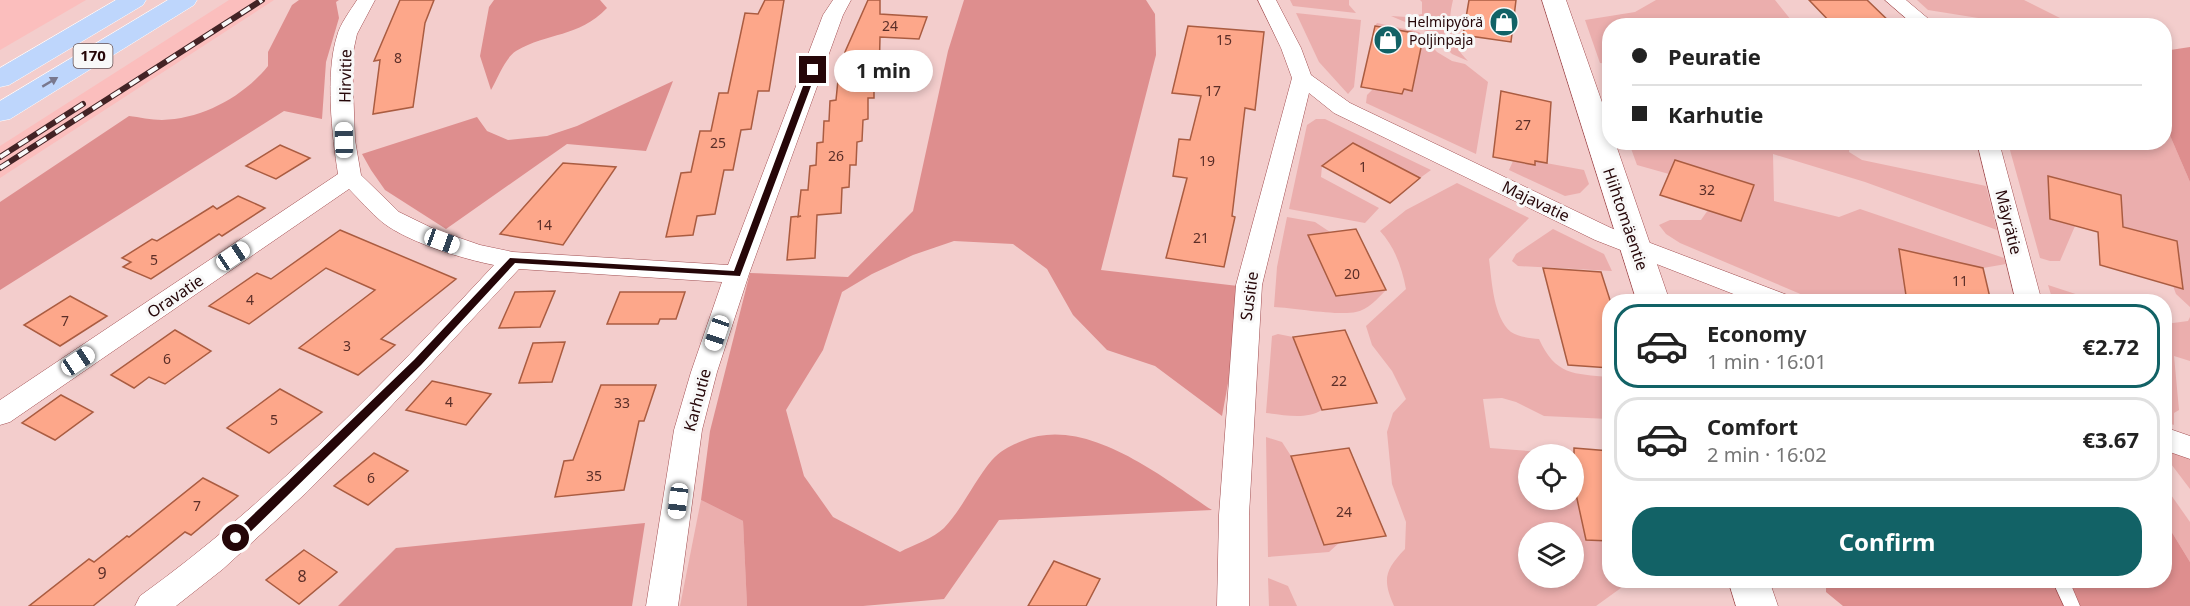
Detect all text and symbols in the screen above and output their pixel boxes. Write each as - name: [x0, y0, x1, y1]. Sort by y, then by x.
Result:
- shop icon: Helmipyörä: [1488, 6, 1520, 38]
- place label: Helmipyörä: [1407, 12, 1483, 31]
- house number: 24: [882, 16, 898, 35]
- shop icon: Poljinpaja: [1372, 24, 1404, 56]
- house number: 15: [1216, 30, 1232, 49]
- place label: Poljinpaja: [1409, 30, 1473, 49]
- text: Peuratie: [1668, 41, 1761, 71]
- road number: 170: [74, 44, 112, 68]
- house number: 8: [394, 48, 402, 67]
- street label: Hirvitie: [334, 49, 356, 103]
- callout: 1 min: [834, 49, 933, 91]
- route end: [799, 56, 826, 83]
- text: 1 min: [856, 57, 911, 84]
- one-way arrow: [42, 77, 58, 88]
- house number: 17: [1205, 81, 1221, 100]
- text: Karhutie: [1668, 99, 1763, 129]
- house number: 27: [1515, 115, 1531, 134]
- car: [335, 122, 353, 158]
- house number: 25: [710, 133, 726, 152]
- house number: 26: [828, 146, 844, 165]
- house number: 19: [1199, 151, 1215, 170]
- house number: 1: [1359, 157, 1367, 176]
- street label: Hiihtomäentie: [1598, 165, 1654, 273]
- street label: Majavatie: [1499, 175, 1573, 227]
- house number: 32: [1699, 180, 1715, 199]
- street label: Mäyrätie: [1990, 187, 2028, 257]
- house number: 14: [536, 215, 552, 234]
- car: [422, 226, 462, 256]
- house number: 21: [1193, 228, 1209, 247]
- car: [213, 238, 253, 274]
- house number: 5: [150, 250, 158, 269]
- house number: 20: [1344, 264, 1360, 283]
- street label: Oravatie: [142, 269, 208, 323]
- street label: Susitie: [1235, 270, 1263, 322]
- house number: 11: [1952, 271, 1968, 290]
- house number: 4: [246, 290, 254, 309]
- house number: 7: [61, 311, 69, 330]
- car: [703, 313, 731, 353]
- text: Economy: [1707, 318, 1806, 348]
- icon: car: [1635, 319, 1689, 373]
- text: €2.72: [2082, 331, 2139, 361]
- house number: 3: [343, 336, 351, 355]
- car: [58, 343, 98, 379]
- text: 1 min · 16:01: [1707, 348, 1827, 375]
- house number: 6: [163, 349, 171, 368]
- street label: Karhutie: [678, 366, 716, 434]
- house number: 22: [1331, 371, 1347, 390]
- house number: 4: [445, 392, 453, 411]
- house number: 33: [614, 393, 630, 412]
- house number: 5: [270, 410, 278, 429]
- text: Comfort: [1707, 411, 1798, 441]
- icon: car: [1635, 412, 1689, 466]
- text: €3.67: [2082, 424, 2139, 454]
- text: 2 min · 16:02: [1707, 441, 1827, 468]
- map controls: [1518, 444, 1584, 588]
- button: locate: [1518, 444, 1584, 510]
- house number: 35: [586, 466, 602, 485]
- house number: 6: [367, 468, 375, 487]
- car: [667, 482, 689, 520]
- house number: 7: [193, 496, 201, 515]
- house number: 24: [1336, 502, 1352, 521]
- button: Confirm: [1632, 507, 2142, 576]
- button: layers: [1518, 522, 1584, 588]
- route start: [222, 524, 249, 551]
- house number: 9: [97, 562, 107, 584]
- house number: 8: [297, 565, 307, 587]

